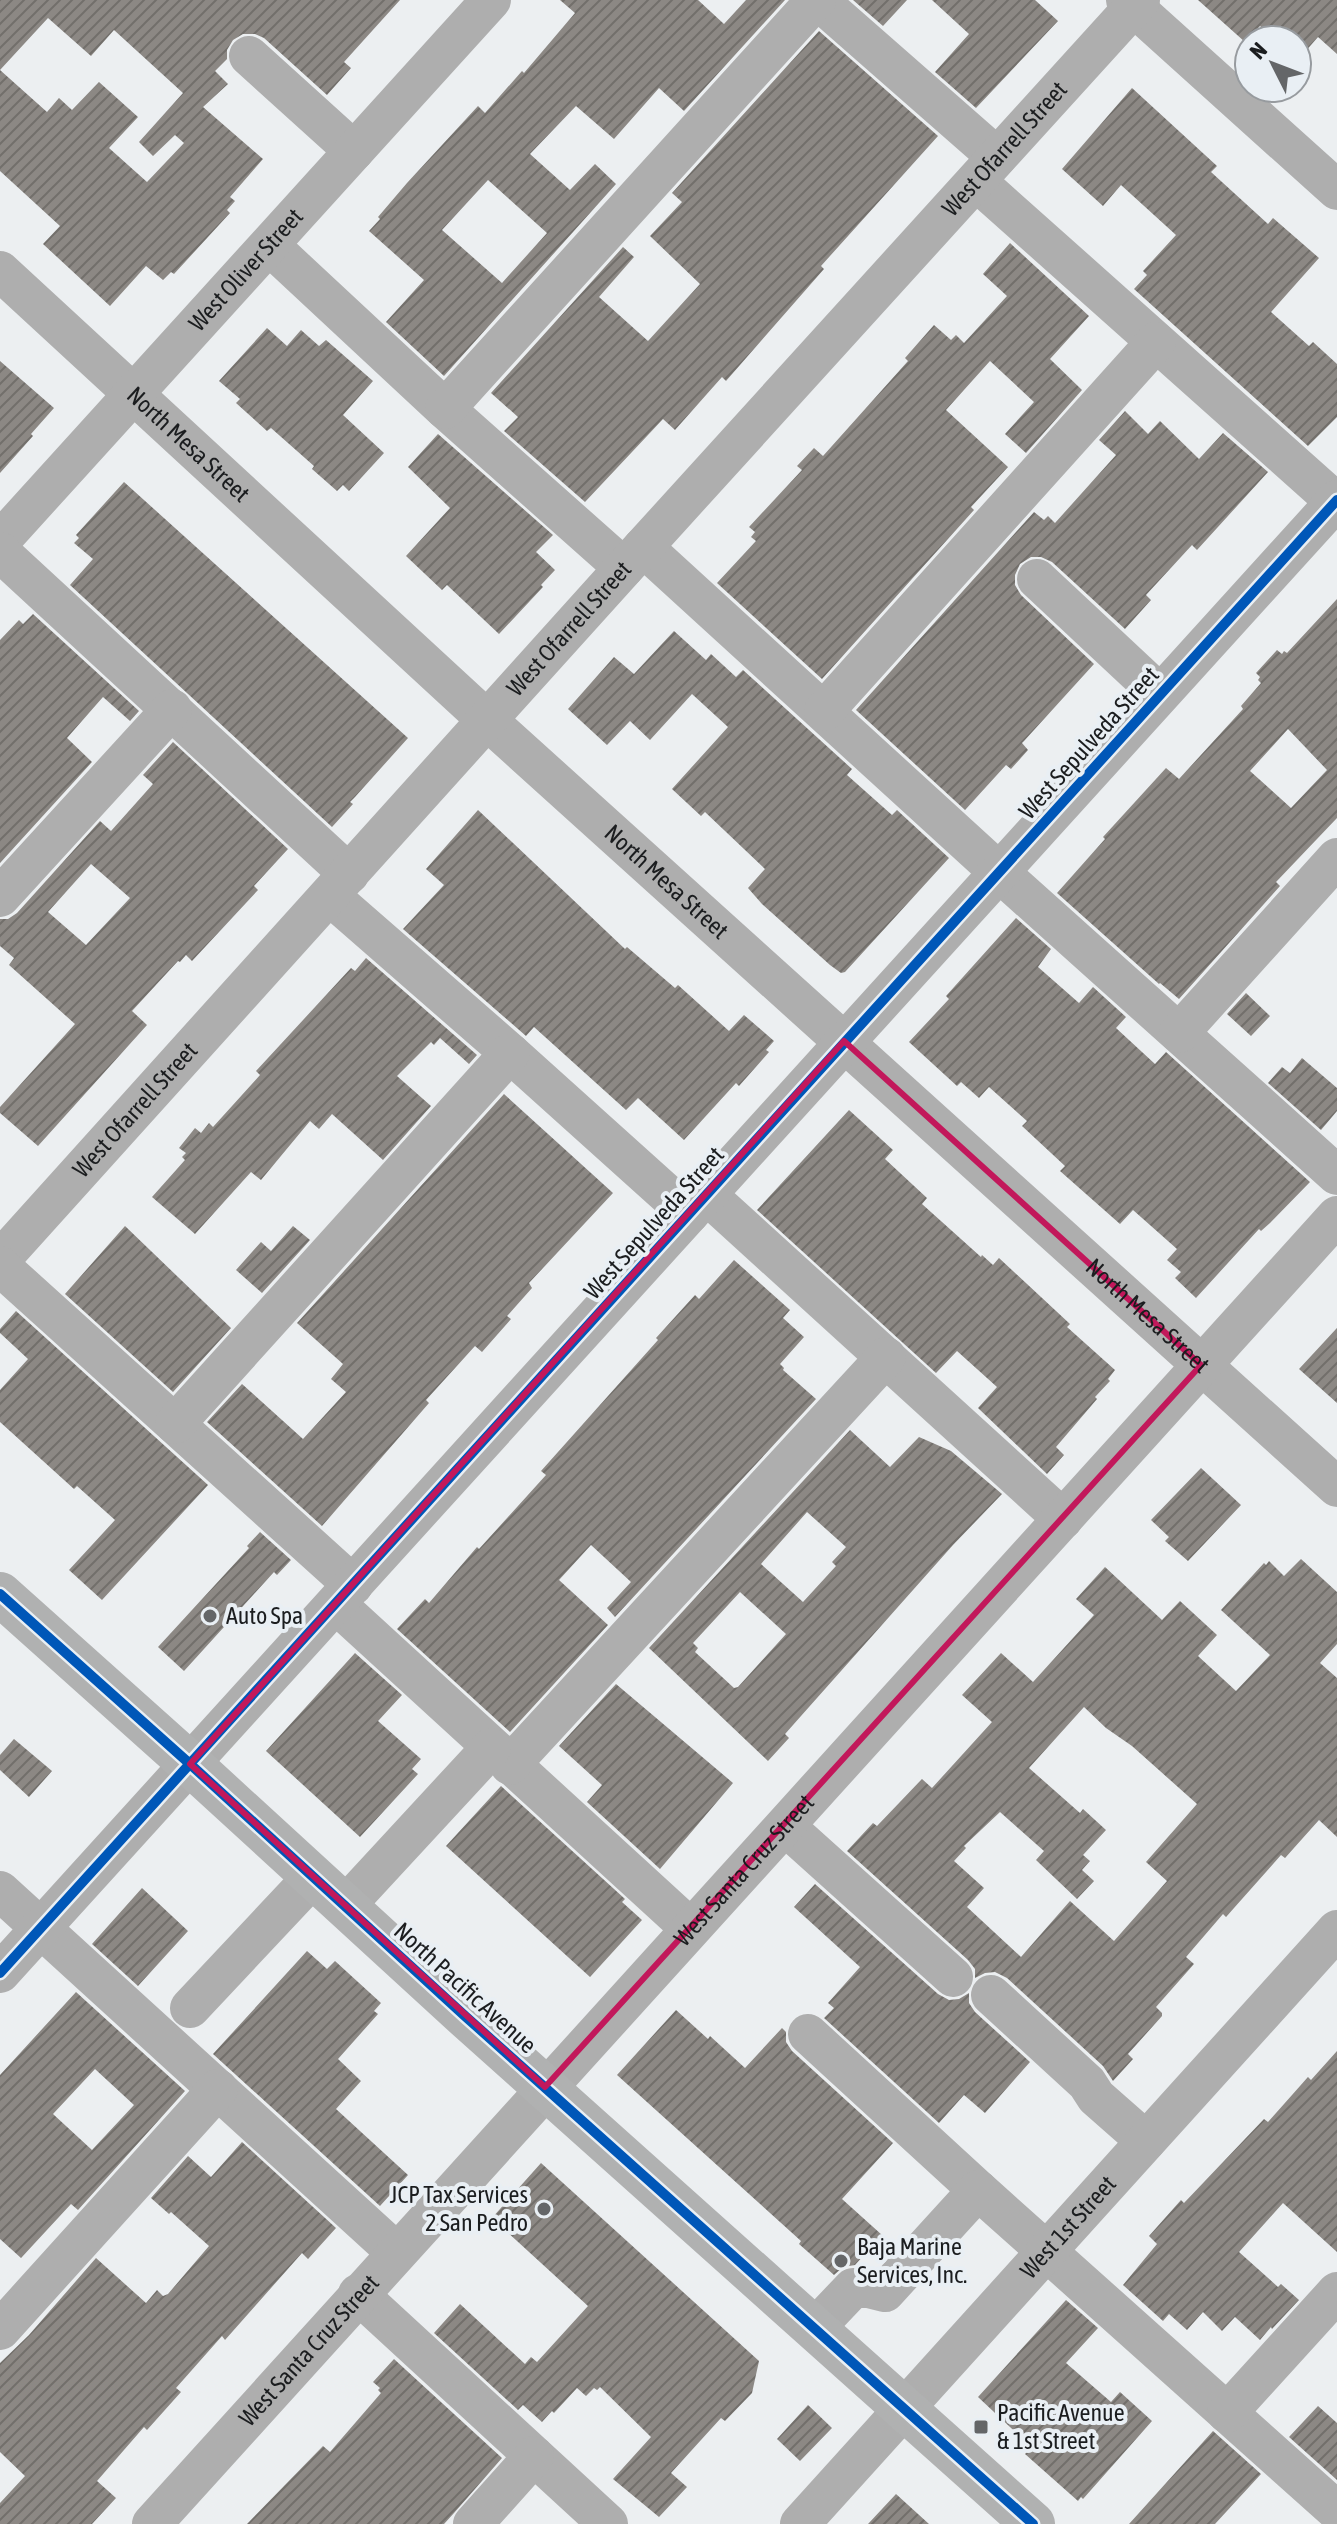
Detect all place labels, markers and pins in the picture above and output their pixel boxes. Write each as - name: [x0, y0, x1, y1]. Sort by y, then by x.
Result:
- place label: Auto Spa: [226, 1602, 303, 1629]
- marker: Auto Spa: [201, 1607, 219, 1625]
- place label: JCP Tax Services 2 San Pedro: [390, 2181, 528, 2236]
- marker: JCP Tax Services 2 San Pedro: [535, 2200, 553, 2218]
- place label: Baja Marine Services, Inc.: [857, 2233, 967, 2288]
- marker: Baja Marine Services, Inc.: [832, 2252, 850, 2270]
- place label: Pacific Avenue & 1st Street: [997, 2399, 1125, 2454]
- marker: Pacific Avenue & 1st Street: [972, 2418, 990, 2436]

